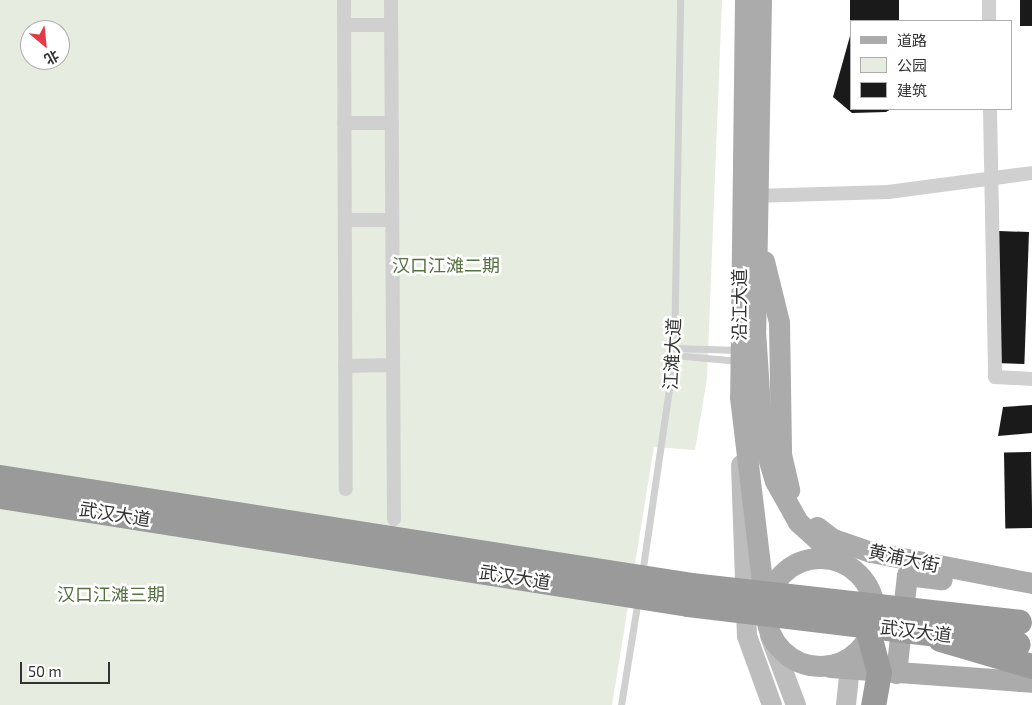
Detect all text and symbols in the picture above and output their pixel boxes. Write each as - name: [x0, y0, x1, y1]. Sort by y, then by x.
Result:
- north arrow: [20, 20, 70, 70]
- legend: [850, 20, 1012, 110]
- text: 道路: [897, 31, 927, 49]
- text: 北: [42, 47, 62, 69]
- text: 公园: [897, 56, 927, 74]
- text: 建筑: [897, 81, 927, 99]
- park label: 汉口江滩二期: [392, 254, 500, 276]
- street label: 沿江大道: [728, 269, 750, 341]
- street label: 江滩大道: [659, 317, 685, 391]
- street label: 武汉大道: [78, 498, 152, 530]
- street label: 黄浦大街: [867, 540, 941, 576]
- street label: 武汉大道: [478, 561, 552, 593]
- park label: 汉口江滩三期: [57, 583, 165, 605]
- street label: 武汉大道: [879, 616, 953, 646]
- scale bar: [22, 652, 112, 684]
- text: 50 m: [28, 662, 62, 680]

